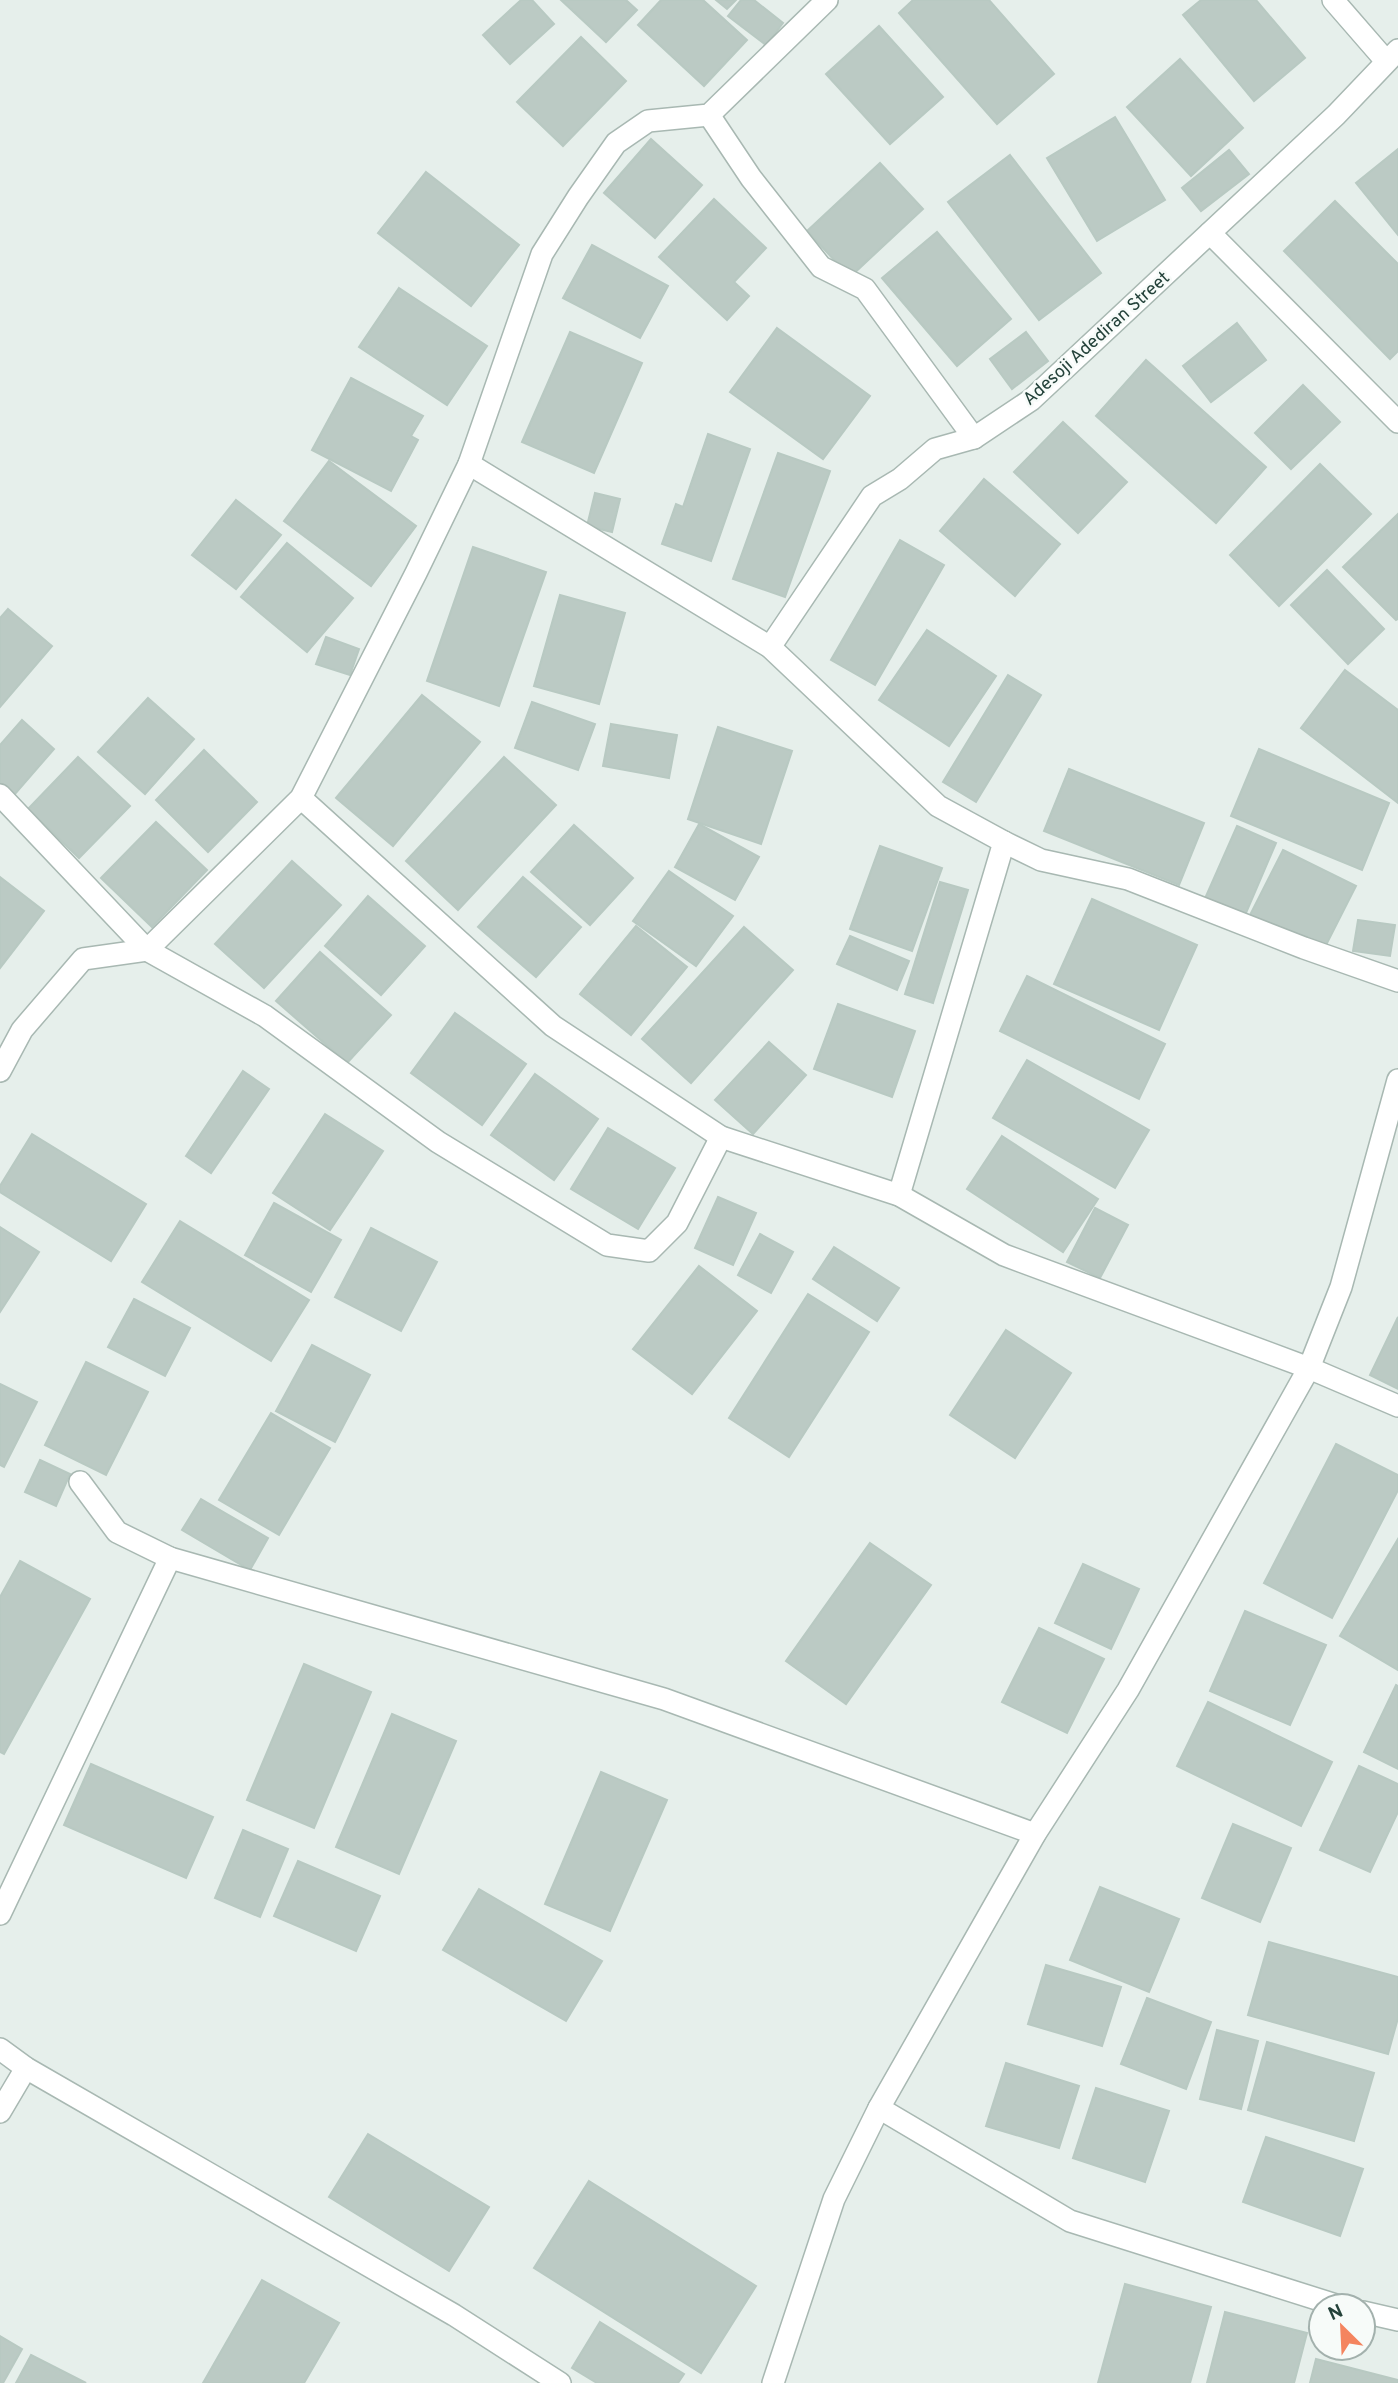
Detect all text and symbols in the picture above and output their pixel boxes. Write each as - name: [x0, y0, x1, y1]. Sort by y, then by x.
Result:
- street label: Adesoji Adediran Street: [1019, 267, 1175, 411]
- north arrow: [1307, 2292, 1377, 2362]
- text: N: [1325, 2300, 1347, 2327]

